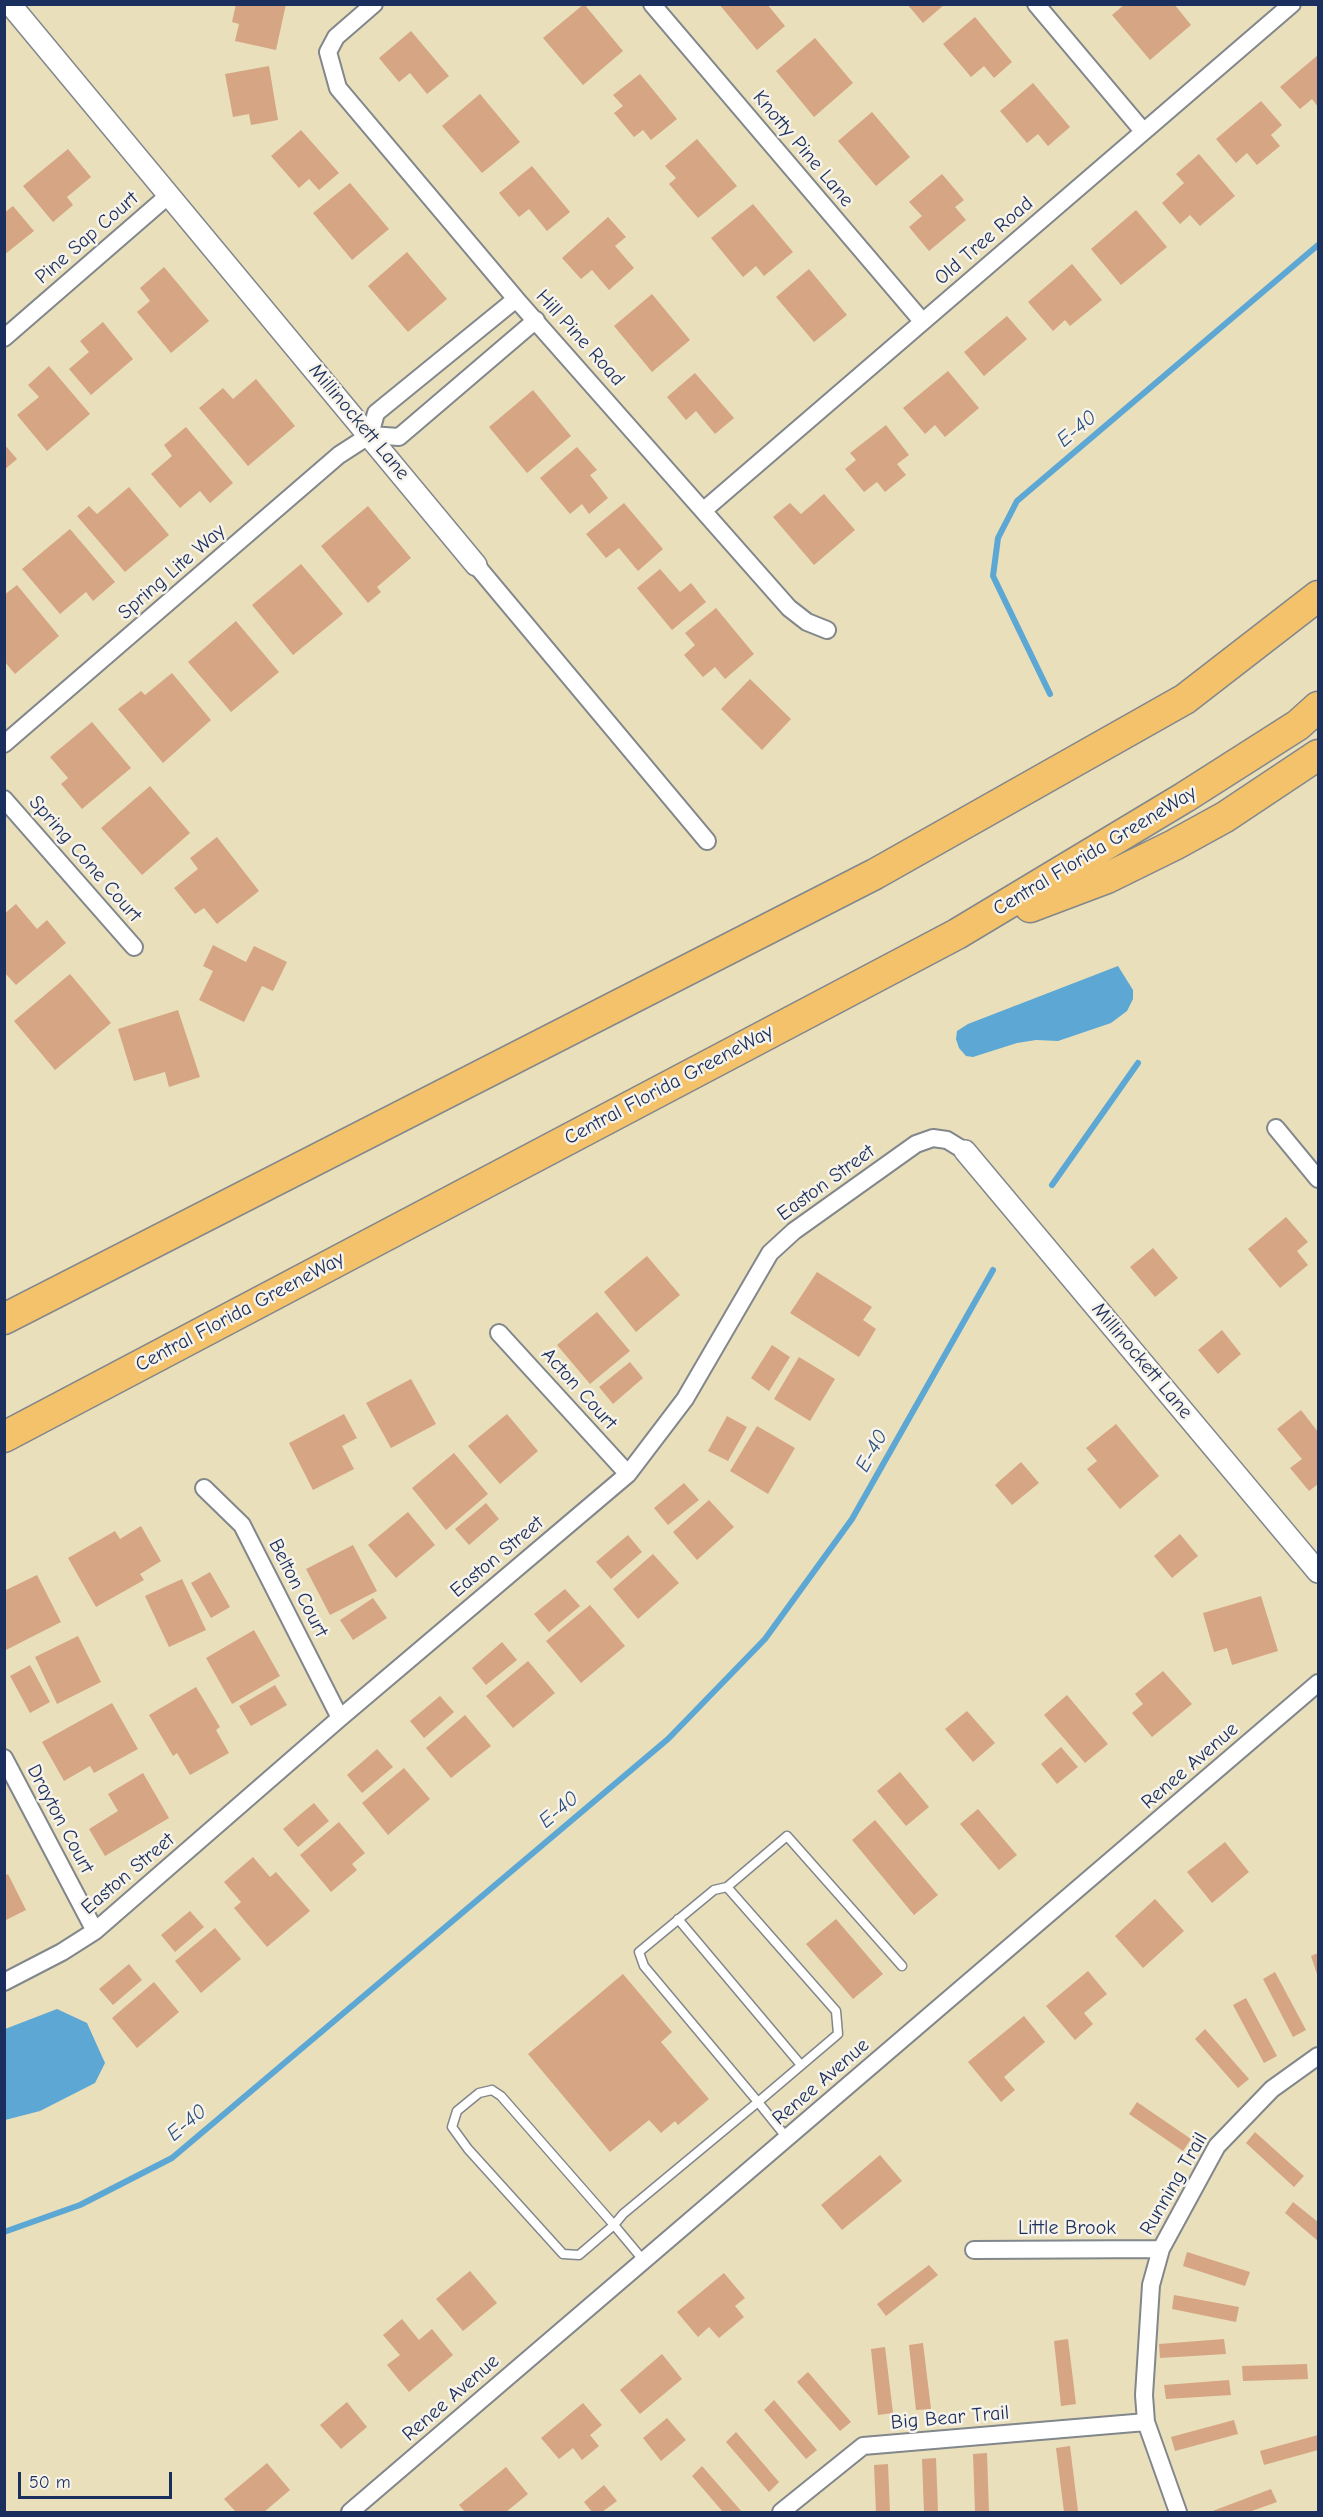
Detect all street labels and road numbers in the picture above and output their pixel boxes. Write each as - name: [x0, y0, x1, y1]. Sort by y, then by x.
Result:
- street label: Knotty Pine Lane: [747, 86, 859, 212]
- street label: Pine Sap Court: [30, 187, 144, 289]
- street label: Old Tree Road: [930, 192, 1038, 290]
- street label: Hill Pine Road: [531, 285, 629, 391]
- street label: Millinockett Lane: [303, 359, 415, 485]
- street label: Spring Lite Way: [114, 519, 230, 625]
- street label: Central Florida GreeneWay: [989, 781, 1201, 921]
- street label: Spring Cone Court: [24, 791, 146, 927]
- street label: Central Florida GreeneWay: [561, 1020, 777, 1150]
- street label: Easton Street: [773, 1140, 879, 1226]
- street label: Central Florida GreeneWay: [132, 1247, 348, 1377]
- street label: Millinockett Lane: [1086, 1298, 1198, 1424]
- street label: Acton Court: [536, 1343, 622, 1435]
- street label: Easton Street: [446, 1511, 548, 1603]
- street label: Belton Court: [263, 1535, 333, 1641]
- street label: Renee Avenue: [1137, 1717, 1243, 1815]
- street label: Drayton Court: [21, 1761, 99, 1877]
- street label: Easton Street: [77, 1828, 179, 1920]
- street label: Renee Avenue: [768, 2033, 874, 2131]
- street label: Running Trail: [1135, 2128, 1213, 2240]
- street label: Little Brook: [1018, 2216, 1116, 2240]
- street label: Renee Avenue: [398, 2349, 504, 2447]
- street label: Big Bear Trail: [890, 2401, 1010, 2435]

